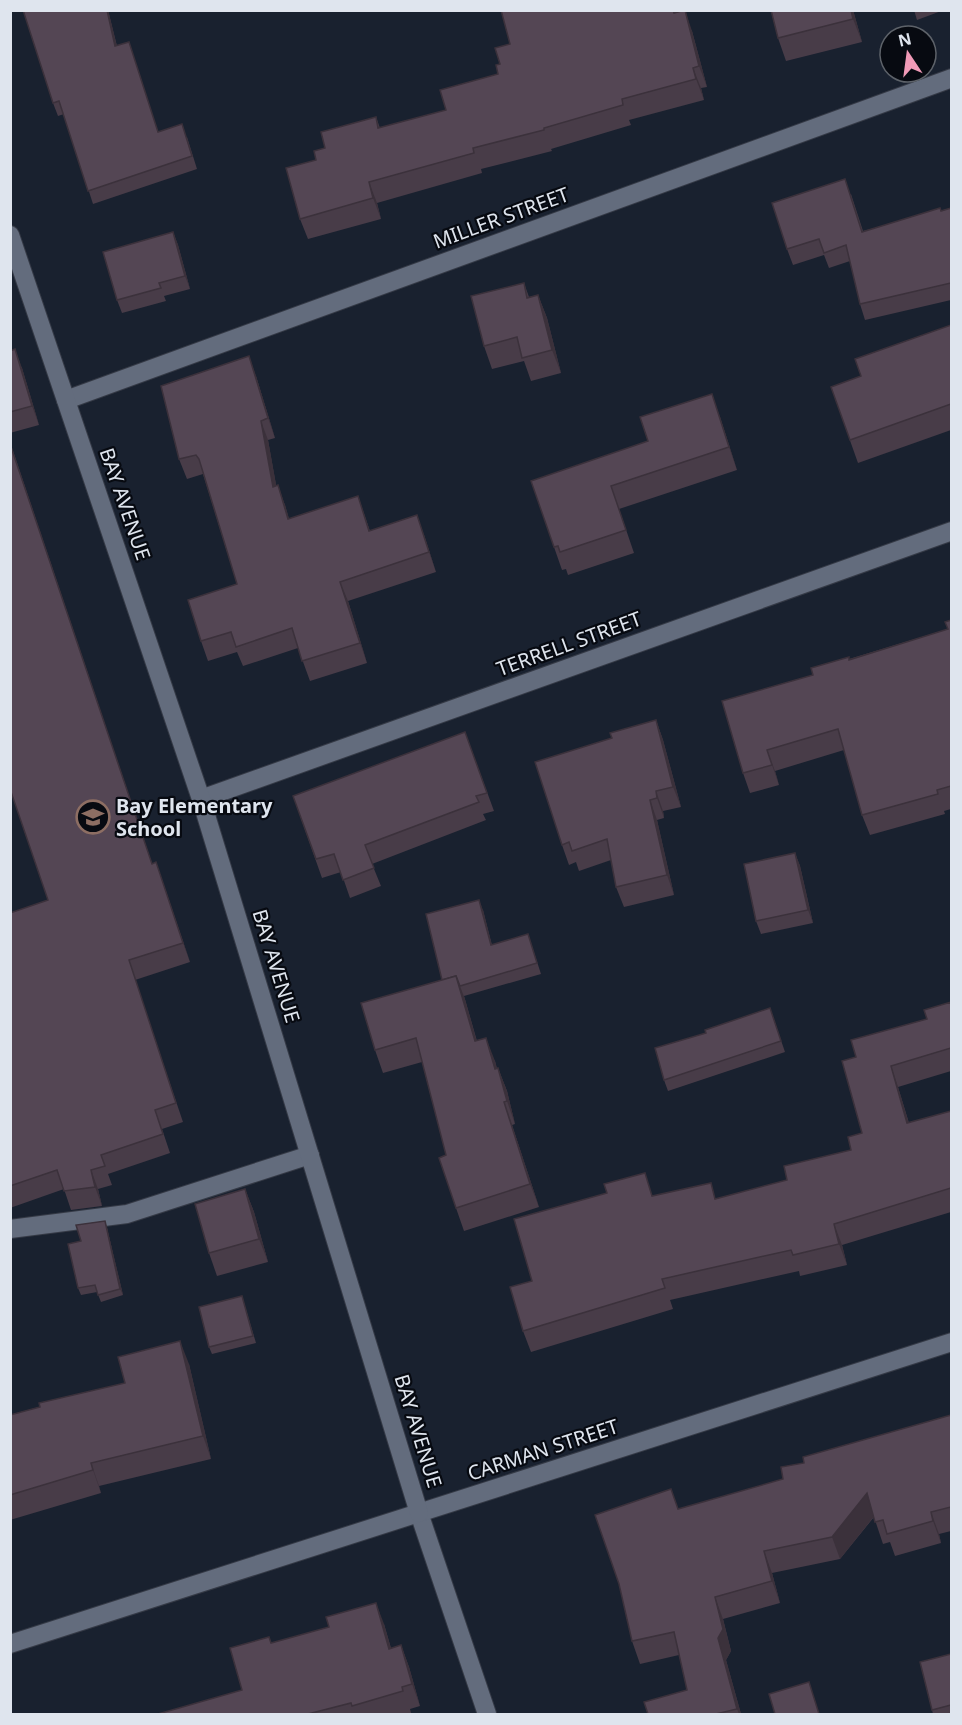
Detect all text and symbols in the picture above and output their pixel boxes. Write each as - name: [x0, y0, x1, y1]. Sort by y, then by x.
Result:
- north arrow: [878, 24, 938, 84]
- text: N: [896, 27, 913, 52]
- street label: MILLER STREET: [429, 180, 572, 255]
- street label: BAY AVENUE: [94, 444, 157, 564]
- street label: TERRELL STREET: [493, 605, 645, 682]
- place label: Bay Elementary School: [116, 792, 273, 842]
- school or university icon: Bay Elementary School: [75, 799, 111, 835]
- street label: BAY AVENUE: [246, 906, 307, 1026]
- street label: BAY AVENUE: [388, 1371, 449, 1491]
- street label: CARMAN STREET: [464, 1412, 622, 1487]

